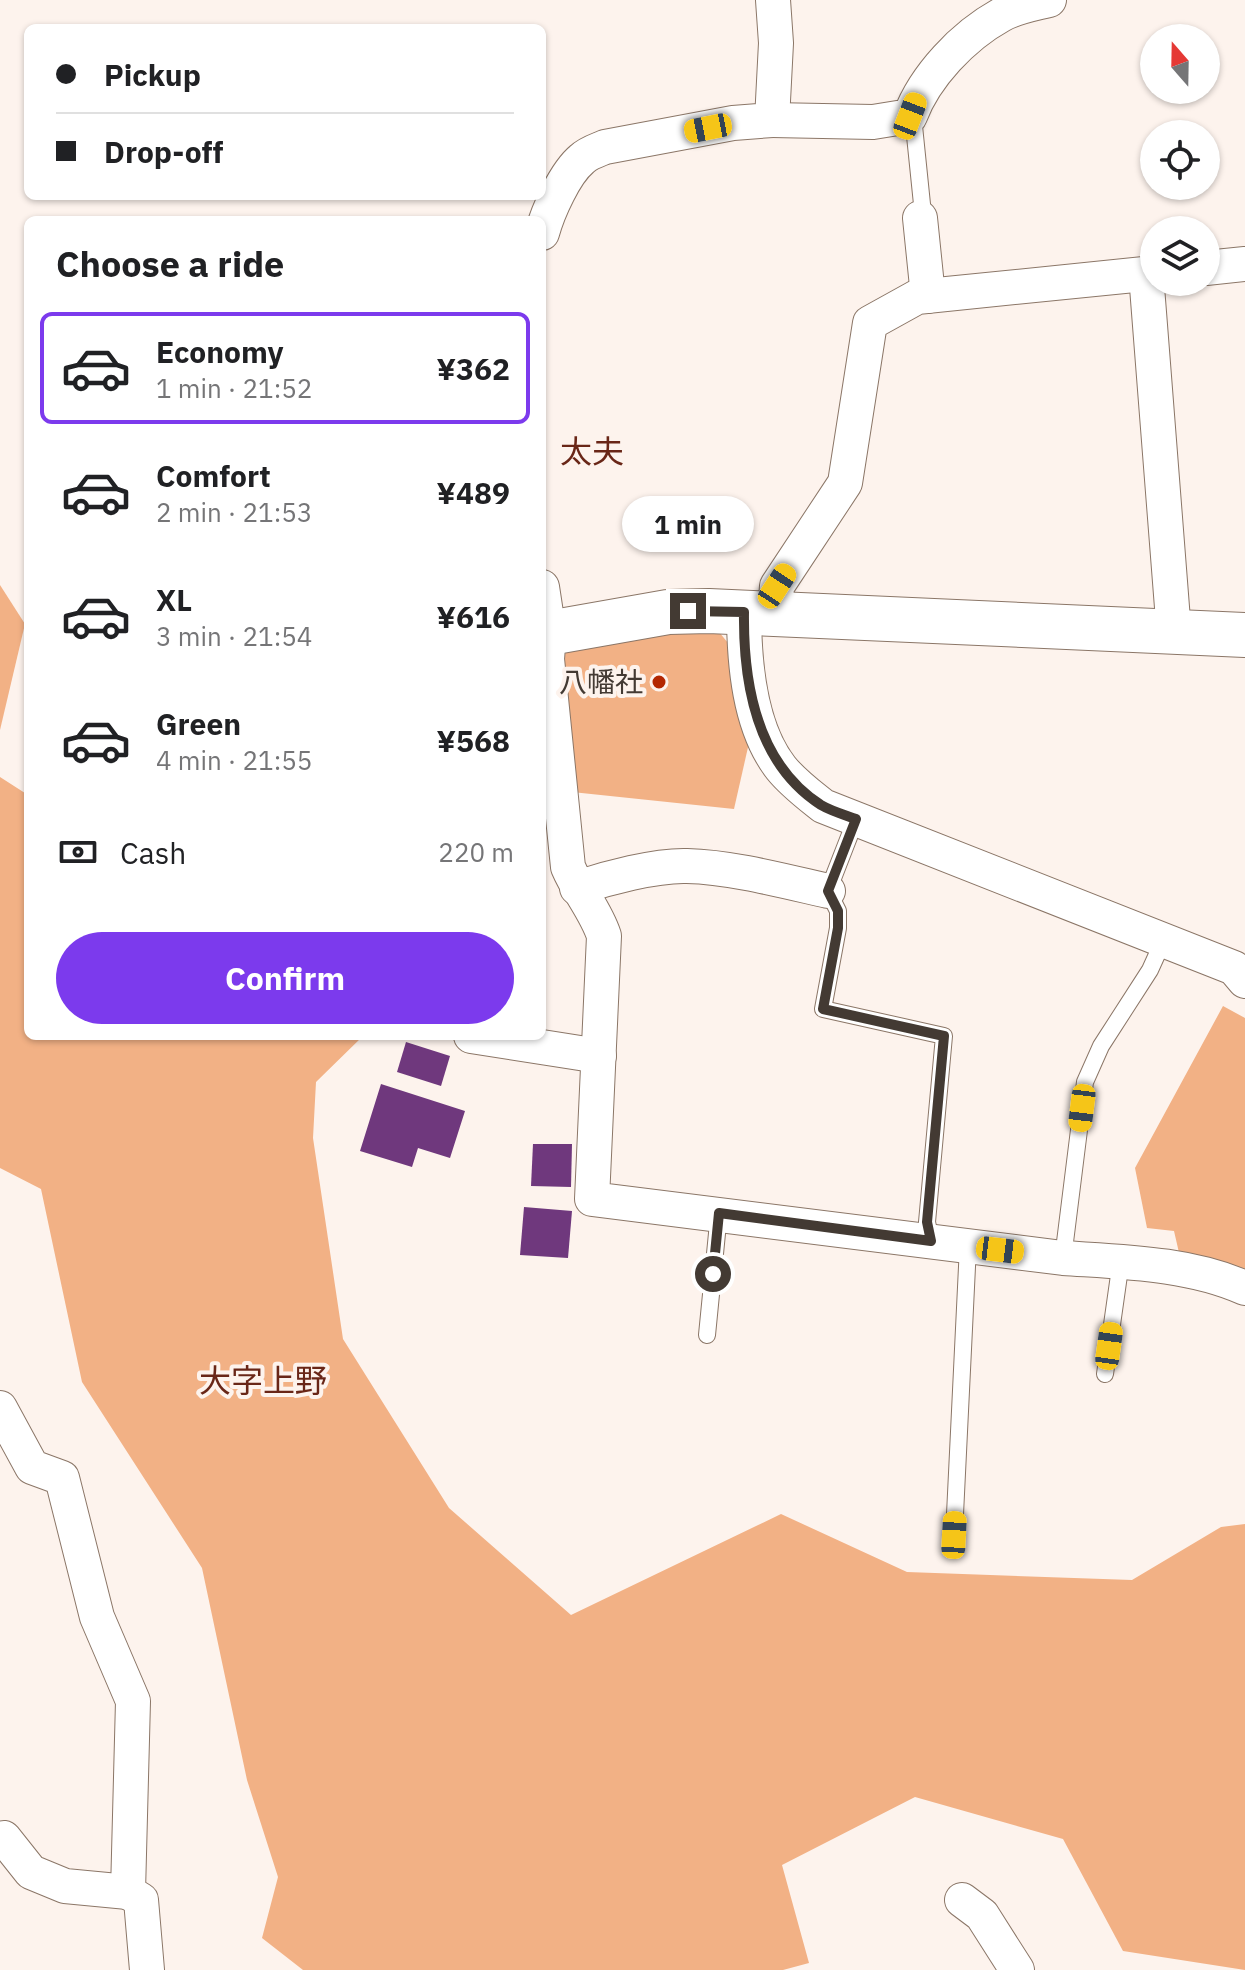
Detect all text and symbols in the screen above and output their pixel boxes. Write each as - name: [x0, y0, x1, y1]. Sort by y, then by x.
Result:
- north arrow: [1140, 24, 1220, 104]
- map controls: [1140, 24, 1220, 296]
- text: Pickup: [104, 55, 201, 94]
- car: [890, 89, 930, 143]
- car: [682, 112, 734, 144]
- button: locate: [1140, 120, 1220, 200]
- text: Drop-off: [104, 132, 223, 171]
- button: layers: [1140, 216, 1220, 296]
- text: Choose a ride: [56, 240, 284, 287]
- icon: car: [60, 332, 132, 404]
- text: Economy: [156, 332, 284, 371]
- text: ¥362: [437, 349, 510, 388]
- text: 1 min · 21:52: [156, 371, 312, 405]
- district label: 太夫: [560, 430, 624, 472]
- icon: car: [60, 456, 132, 528]
- text: Comfort: [156, 456, 271, 495]
- text: ¥489: [437, 473, 510, 512]
- text: 2 min · 21:53: [156, 495, 312, 529]
- callout: 1 min: [622, 495, 754, 551]
- text: 1 min: [654, 507, 722, 541]
- car: [754, 559, 800, 613]
- icon: car: [60, 580, 132, 652]
- text: XL: [156, 580, 192, 619]
- route end: [670, 593, 706, 629]
- text: ¥616: [437, 597, 510, 636]
- text: 3 min · 21:54: [156, 619, 312, 653]
- place label: 八幡社: [559, 663, 643, 700]
- marker: 八幡社: [650, 673, 668, 691]
- icon: car: [60, 704, 132, 776]
- text: Green: [156, 704, 241, 743]
- text: ¥568: [437, 721, 510, 760]
- text: 4 min · 21:55: [156, 743, 312, 777]
- icon: cash: [56, 830, 100, 874]
- text: Cash: [120, 833, 186, 872]
- text: 220 m: [438, 835, 514, 869]
- button: Confirm: [56, 932, 514, 1024]
- car: [1067, 1083, 1097, 1133]
- car: [975, 1235, 1025, 1265]
- route start: [695, 1256, 731, 1292]
- car: [1094, 1321, 1124, 1371]
- district label: 大字上野: [199, 1359, 327, 1401]
- car: [941, 1510, 967, 1560]

